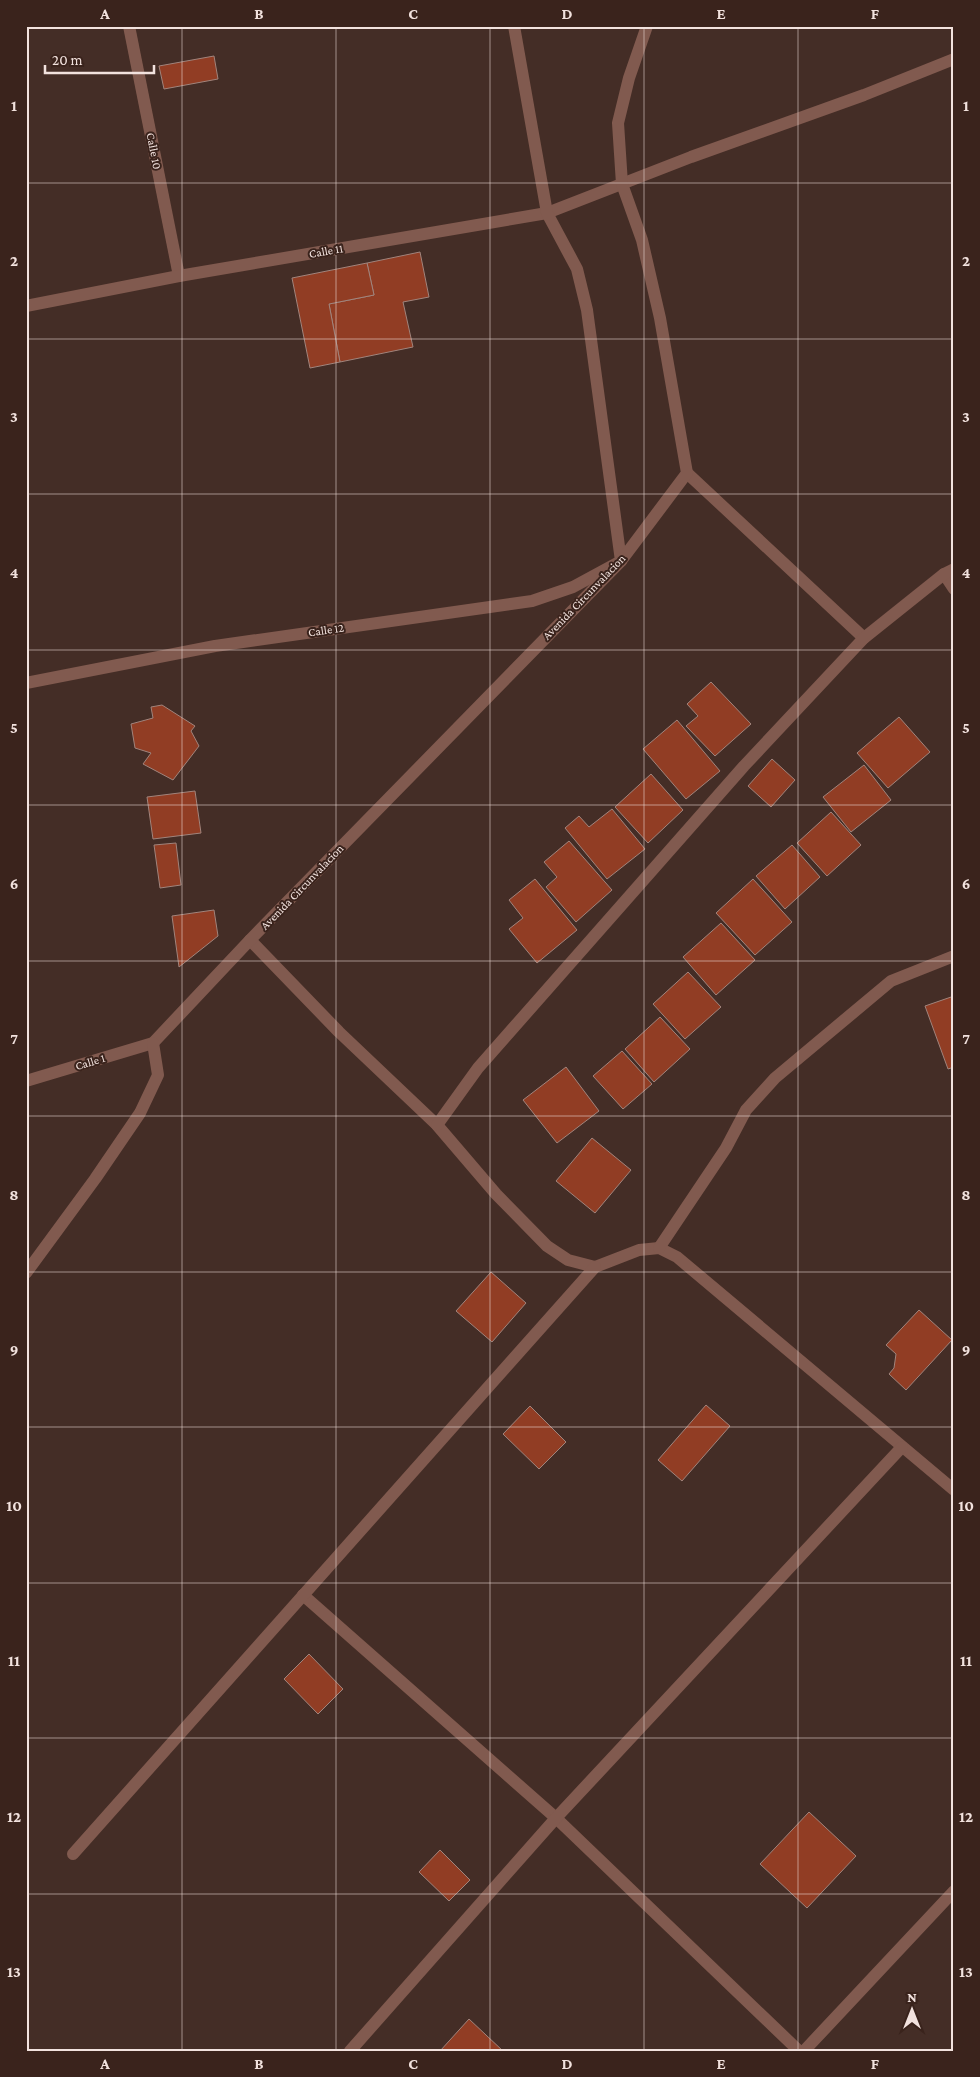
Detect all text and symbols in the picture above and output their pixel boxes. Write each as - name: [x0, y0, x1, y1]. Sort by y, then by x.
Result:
- text: A: [99, 5, 110, 22]
- text: B: [254, 5, 264, 22]
- text: C: [408, 5, 418, 22]
- text: D: [561, 5, 573, 22]
- text: E: [716, 5, 726, 22]
- text: F: [871, 5, 880, 22]
- scale bar: [45, 42, 154, 74]
- text: 20 m: [52, 52, 83, 68]
- text: 1: [11, 97, 17, 114]
- text: 1: [963, 97, 969, 114]
- street label: Calle 10: [144, 131, 164, 171]
- street label: Calle 11: [308, 241, 344, 261]
- text: 2: [10, 252, 18, 269]
- text: 2: [962, 252, 970, 269]
- text: 3: [10, 408, 18, 425]
- text: 3: [962, 408, 970, 425]
- street label: Avenida Circunvalacion: [540, 551, 629, 643]
- text: 4: [10, 564, 19, 581]
- text: 4: [962, 564, 971, 581]
- street label: Calle 12: [307, 621, 345, 639]
- text: 5: [10, 719, 18, 736]
- text: 5: [962, 719, 970, 736]
- street label: Avenida Circunvalacion: [258, 841, 347, 933]
- text: 6: [10, 875, 18, 892]
- text: 6: [962, 875, 970, 892]
- text: 7: [10, 1030, 18, 1047]
- text: 7: [962, 1030, 970, 1047]
- street label: Calle 1: [73, 1051, 107, 1073]
- text: 8: [9, 1186, 19, 1203]
- text: 8: [961, 1186, 971, 1203]
- text: 9: [10, 1341, 18, 1358]
- text: 9: [962, 1341, 970, 1358]
- text: 10: [6, 1497, 22, 1514]
- text: 10: [958, 1497, 974, 1514]
- text: 11: [8, 1652, 20, 1669]
- text: 11: [960, 1652, 972, 1669]
- text: 12: [7, 1808, 21, 1825]
- text: 12: [959, 1808, 973, 1825]
- text: 13: [7, 1963, 21, 1980]
- text: 13: [959, 1963, 973, 1980]
- north arrow: [888, 1984, 938, 2034]
- text: N: [907, 1989, 917, 2005]
- text: A: [99, 2055, 110, 2072]
- text: B: [254, 2055, 264, 2072]
- text: C: [408, 2055, 418, 2072]
- text: D: [561, 2055, 573, 2072]
- text: E: [716, 2055, 726, 2072]
- text: F: [871, 2055, 880, 2072]

